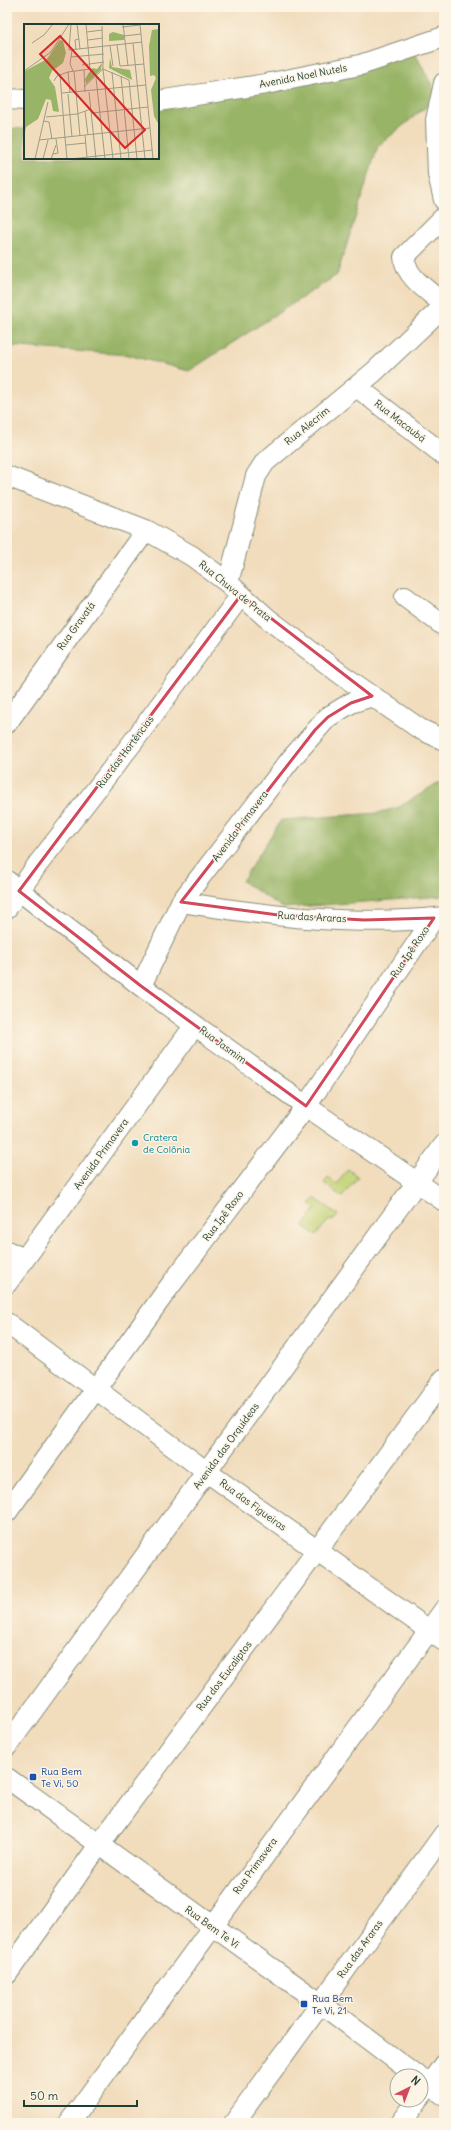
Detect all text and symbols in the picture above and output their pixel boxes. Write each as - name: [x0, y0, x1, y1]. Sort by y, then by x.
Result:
- inset map: [24, 24, 159, 159]
- street label: Avenida Noel Nutels: [258, 61, 348, 91]
- street label: Rua Macaubá: [372, 397, 429, 445]
- street label: Rua Alecrim: [282, 404, 332, 448]
- street label: Rua Chuva de Prata: [196, 558, 274, 624]
- street label: Rua Gravatá: [54, 599, 98, 653]
- street label: Rua das Hortências: [93, 713, 157, 791]
- street label: Avenida Primavera: [209, 788, 271, 864]
- street label: Rua das Araras: [277, 909, 347, 925]
- street label: Rua Ipê Roxo: [388, 923, 432, 981]
- street label: Rua Jasmim: [197, 1023, 249, 1067]
- street label: Avenida Primavera: [71, 1115, 132, 1192]
- place label: Cratera de Colônia: [143, 1131, 191, 1156]
- marker: Cratera de Colônia: [130, 1138, 140, 1148]
- street label: Rua Ipê Roxo: [200, 1188, 246, 1244]
- street label: Avenida das Orquídeas: [190, 1400, 262, 1492]
- street label: Rua das Figueiras: [217, 1476, 289, 1534]
- street label: Rua dos Eucaliptos: [193, 1638, 255, 1714]
- place label: Rua Bem Te Vi, 50: [41, 1765, 82, 1790]
- marker: Rua Bem Te Vi, 50: [28, 1772, 38, 1782]
- street label: Rua Primavera: [230, 1835, 280, 1897]
- street label: Rua Bem Te Vi: [182, 1903, 242, 1951]
- street label: Rua das Araras: [334, 1917, 386, 1981]
- place label: Rua Bem Te Vi, 21: [312, 1992, 353, 2017]
- marker: Rua Bem Te Vi, 21: [299, 1999, 309, 2009]
- north arrow: [389, 2068, 429, 2108]
- text: N: [408, 2073, 423, 2088]
- scale bar: [24, 2082, 137, 2108]
- text: 50 m: [30, 2088, 59, 2103]

